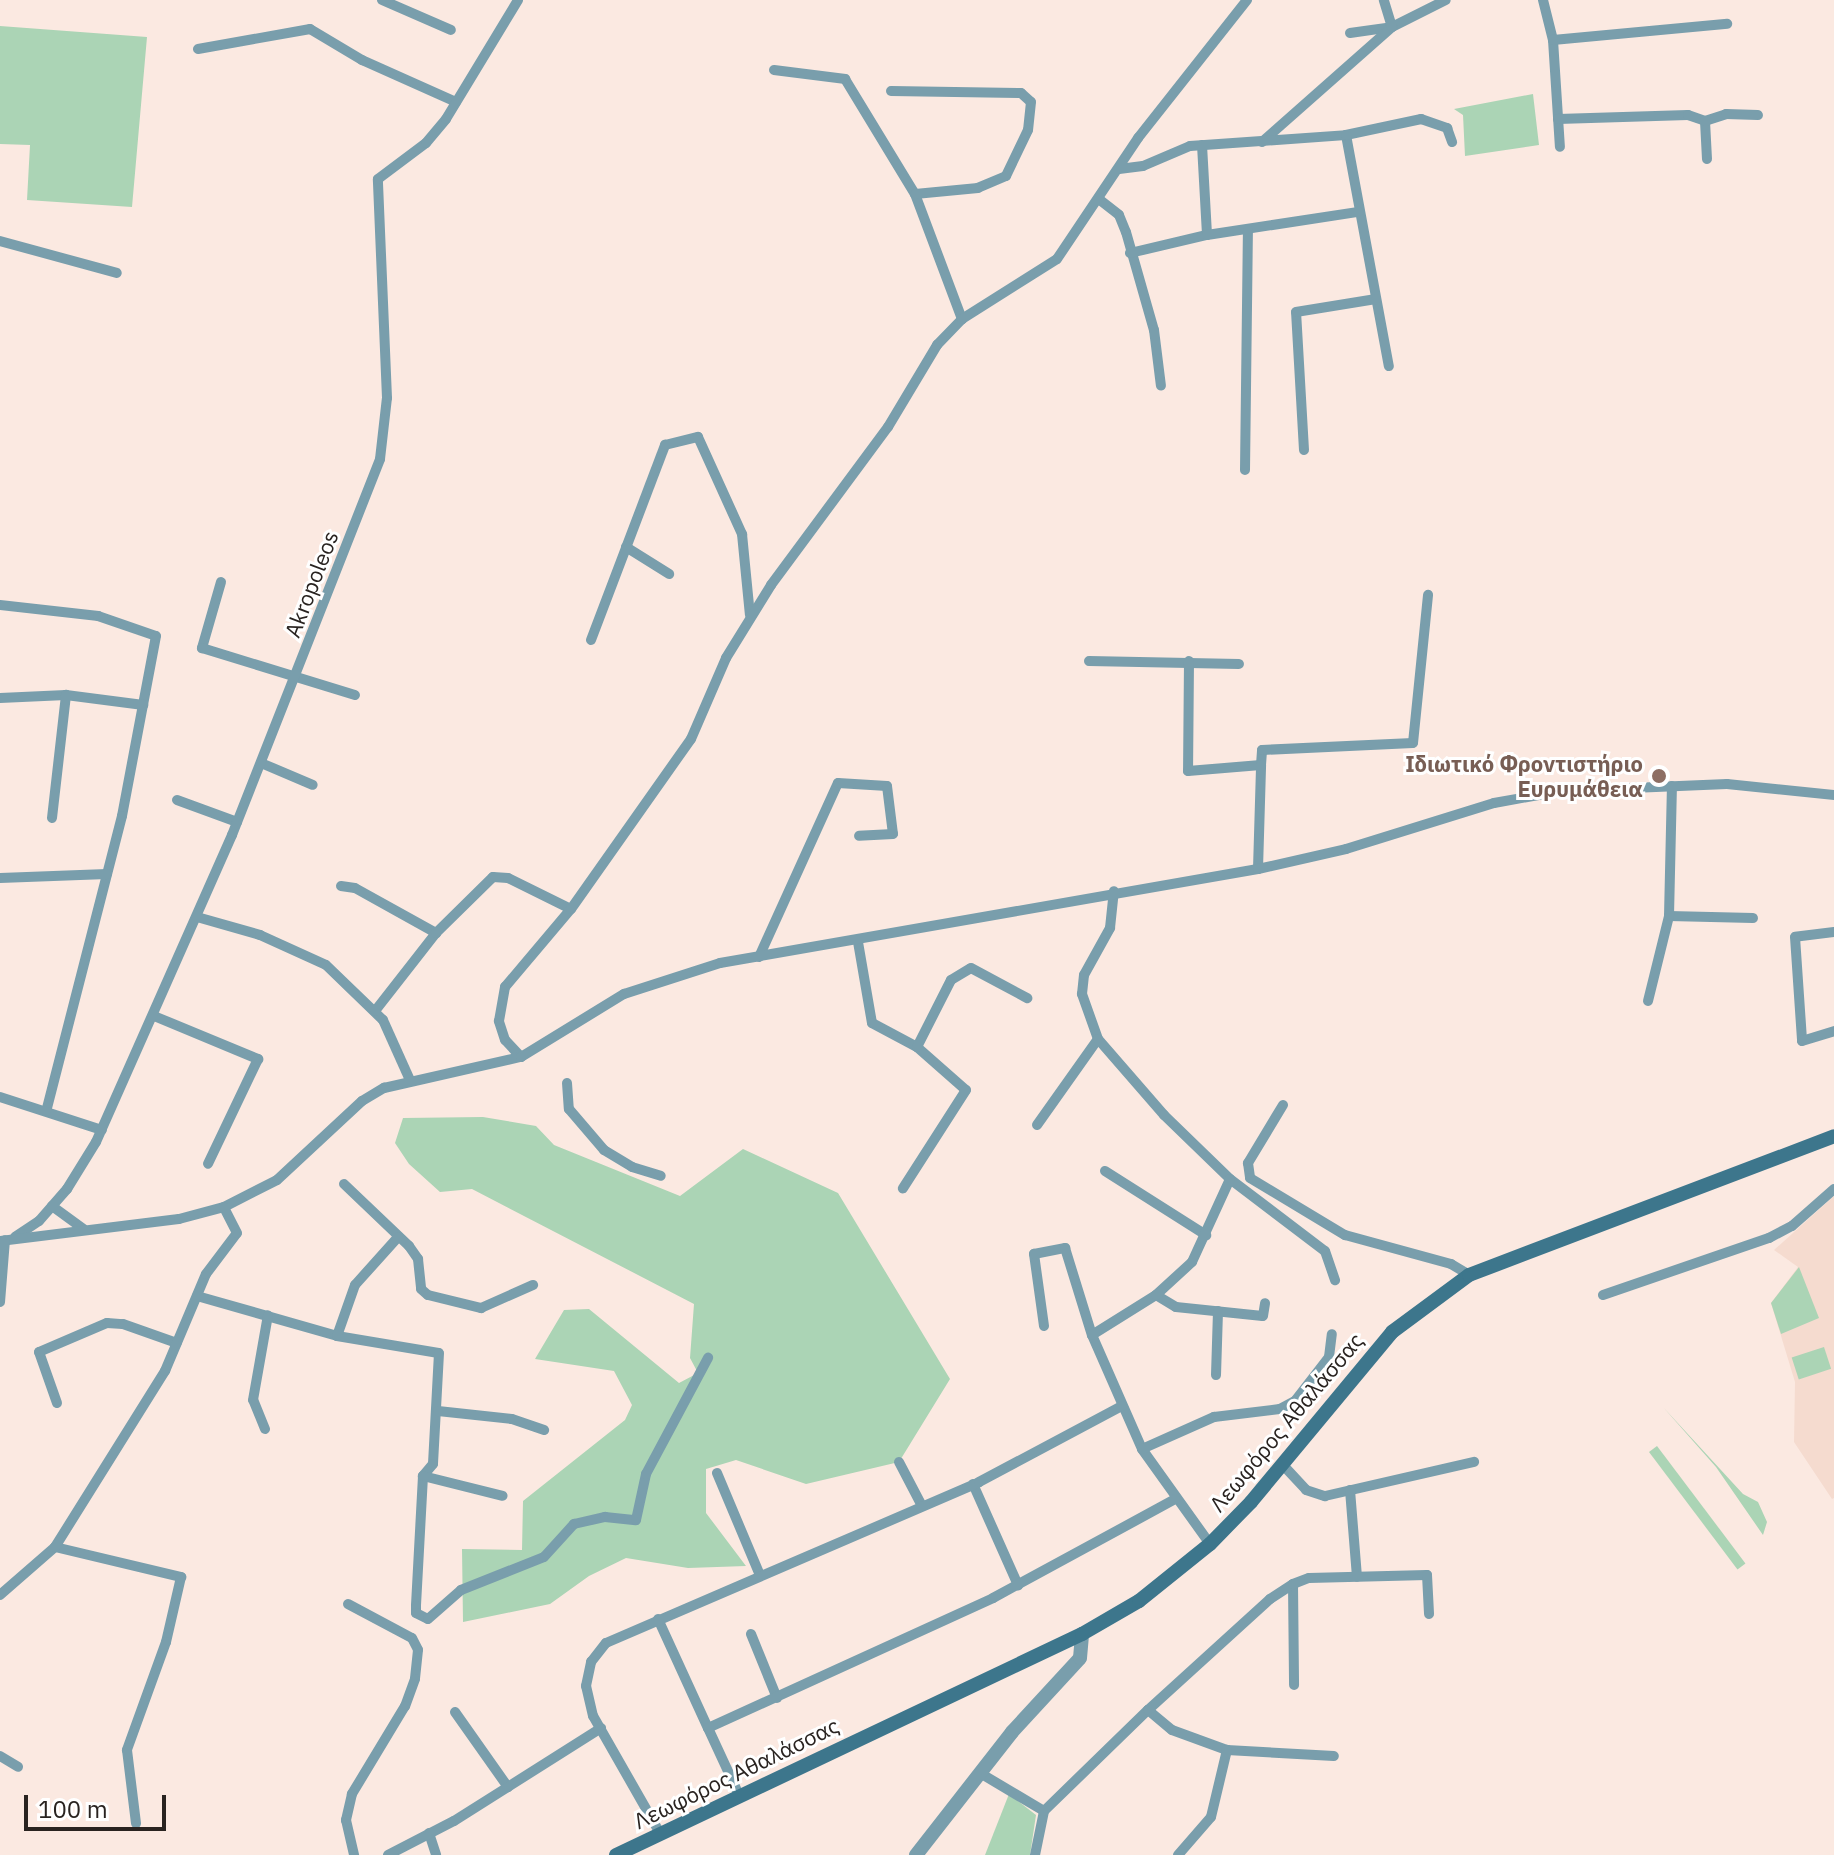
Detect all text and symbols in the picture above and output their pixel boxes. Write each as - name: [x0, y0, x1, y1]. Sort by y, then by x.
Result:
- street label: Akropoleos: [279, 527, 343, 641]
- place label: Ιδιωτικό Φροντιστήριο Ευρυμάθεια: [1405, 750, 1643, 802]
- marker: Ιδιωτικό Φροντιστήριο Ευρυμάθεια: [1650, 767, 1668, 785]
- street label: Λεωφόρος Αθαλάσσας: [1204, 1327, 1368, 1517]
- street label: Λεωφόρος Αθαλάσσας: [629, 1712, 843, 1834]
- scale bar: [28, 1779, 170, 1829]
- text: 100 m: [38, 1793, 108, 1825]

